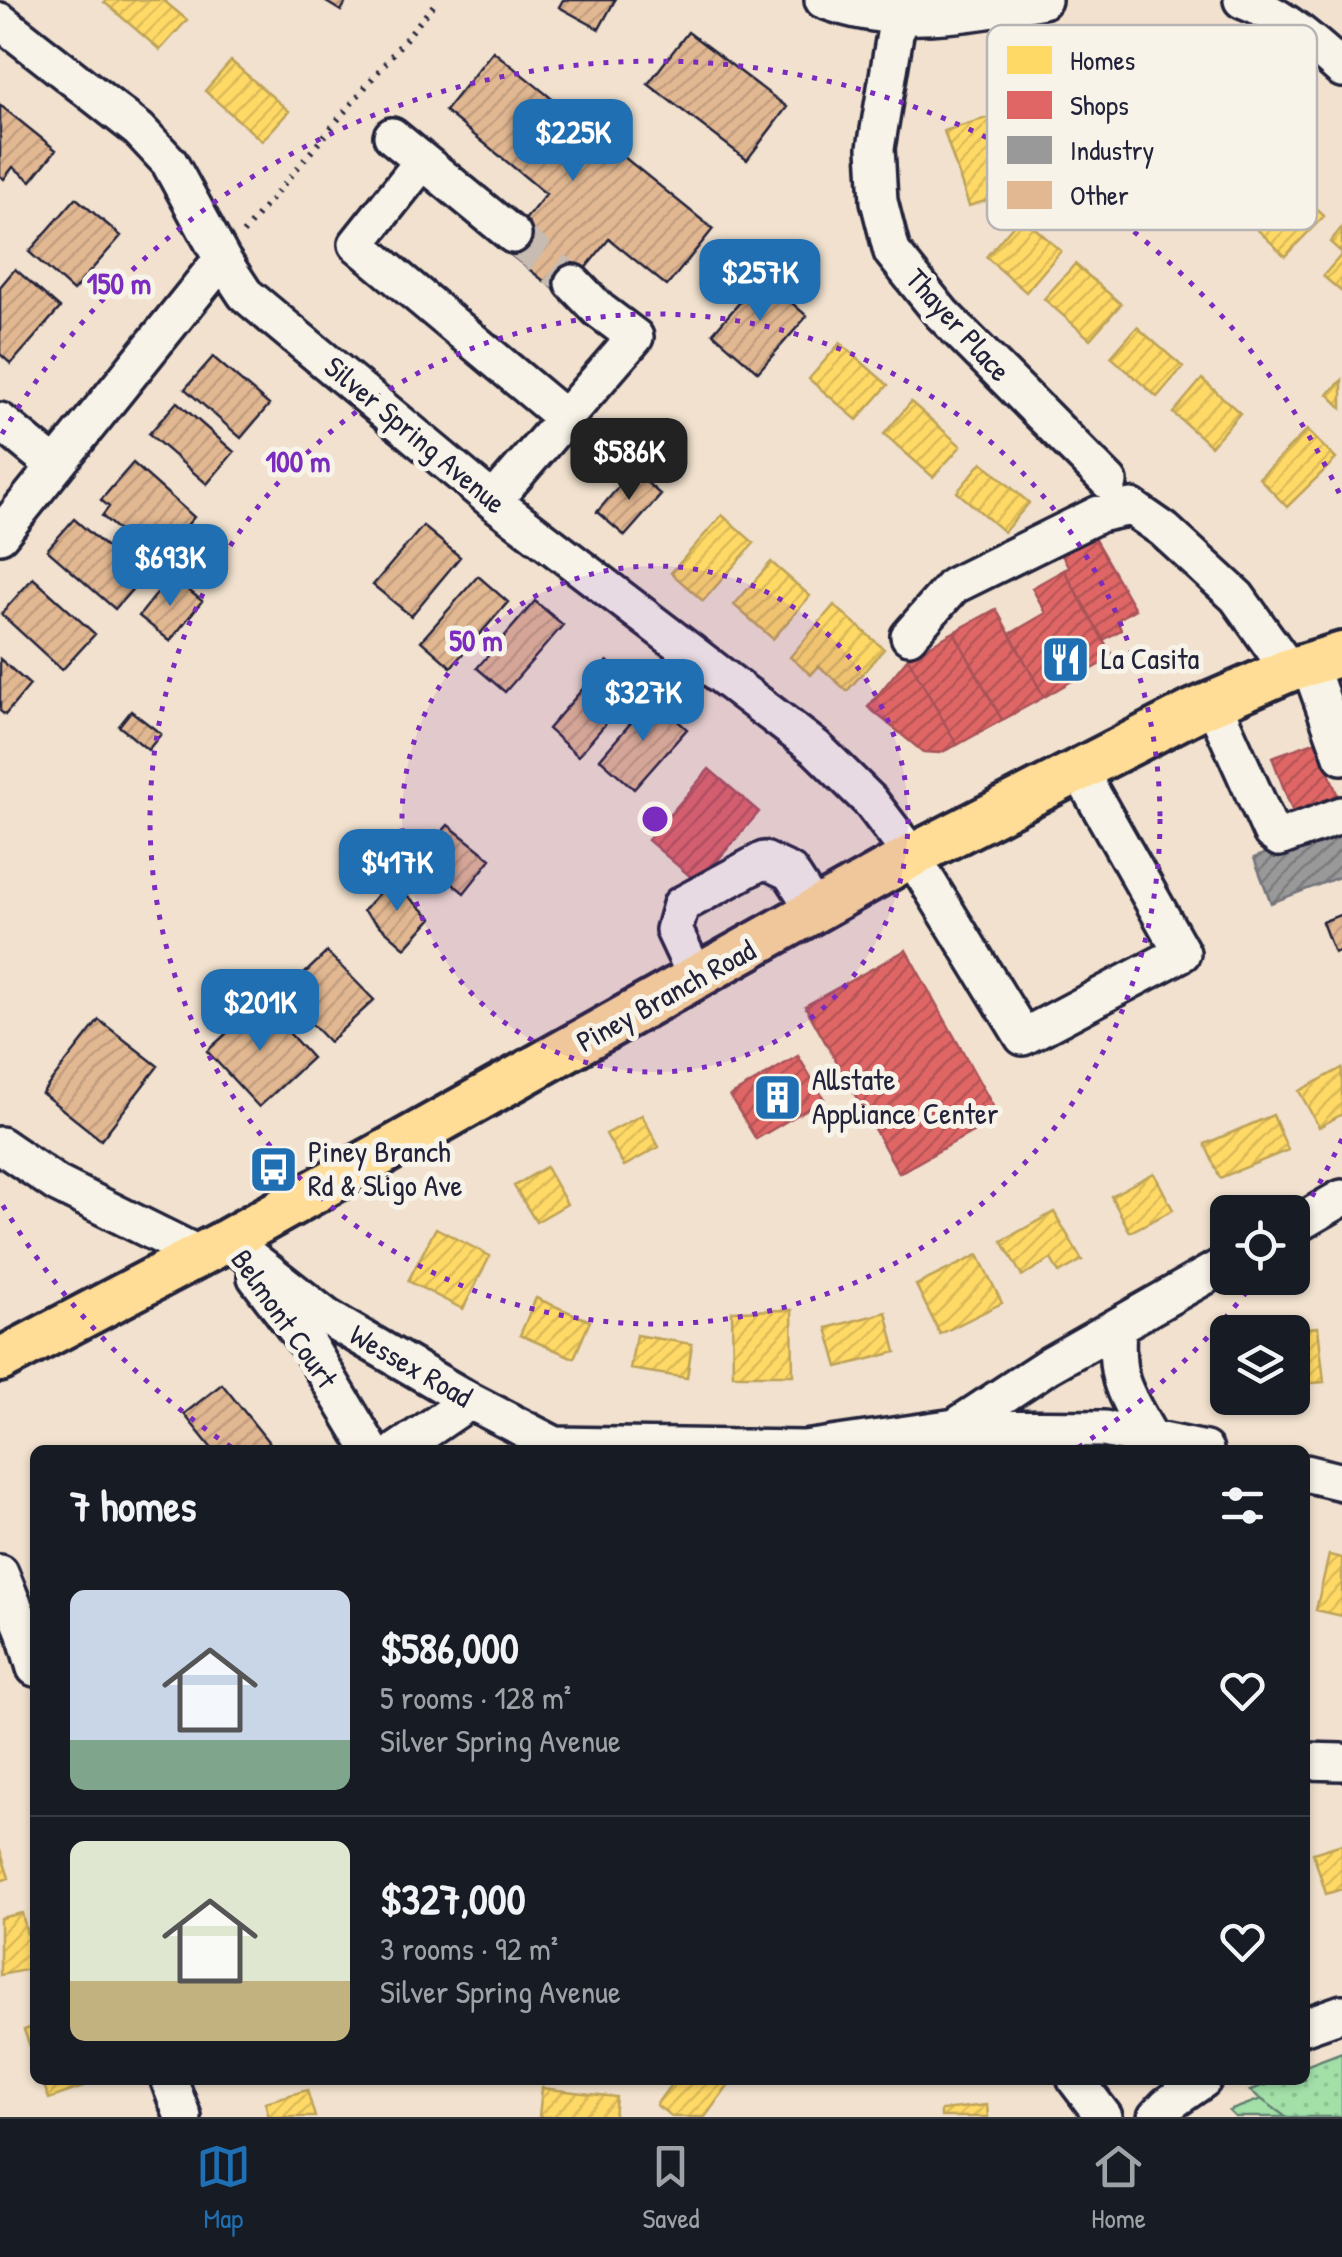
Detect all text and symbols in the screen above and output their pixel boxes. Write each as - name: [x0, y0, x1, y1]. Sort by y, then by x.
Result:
- legend: [987, 25, 1317, 230]
- text: Homes: [1070, 41, 1135, 79]
- text: Shops: [1070, 86, 1129, 124]
- pin: $225K: [503, 99, 643, 184]
- text: $225K: [535, 110, 611, 153]
- text: Industry: [1070, 131, 1155, 169]
- text: Other: [1070, 176, 1129, 214]
- pin: $257K: [690, 239, 830, 324]
- text: $257K: [721, 250, 799, 293]
- street label: Thayer Place: [897, 259, 1020, 389]
- text: 150 m: [87, 263, 151, 303]
- street label: Silver Spring Avenue: [316, 346, 515, 522]
- pin: $586K: [559, 418, 699, 503]
- text: $586K: [592, 429, 666, 472]
- text: 100 m: [265, 441, 331, 481]
- pin: $693K: [100, 524, 240, 609]
- text: $693K: [134, 535, 206, 578]
- text: 50 m: [449, 620, 503, 660]
- restaurant icon: La Casita: [1040, 633, 1092, 685]
- place label: La Casita: [1101, 638, 1200, 678]
- pin: $327K: [573, 659, 713, 744]
- text: $327K: [604, 670, 682, 713]
- centre of rings: [637, 801, 673, 837]
- pin: $417K: [327, 829, 467, 914]
- text: $417K: [361, 840, 433, 883]
- street label: Piney Branch Road: [569, 929, 762, 1061]
- pin: $201K: [190, 969, 330, 1054]
- text: $201K: [223, 980, 297, 1023]
- place label: Allstate Appliance Center: [812, 1059, 999, 1133]
- building icon: Allstate Appliance Center: [751, 1071, 803, 1123]
- place label: Piney Branch Rd & Sligo Ave: [308, 1131, 462, 1205]
- bus stop icon: Piney Branch Rd & Sligo Ave: [247, 1143, 299, 1195]
- map controls: [1210, 1195, 1310, 1415]
- button: locate: [1210, 1195, 1310, 1295]
- street label: Belmont Court: [222, 1241, 348, 1396]
- street label: Wessex Road: [343, 1314, 480, 1416]
- button: layers: [1210, 1315, 1310, 1415]
- text: 7 homes: [70, 1477, 196, 1534]
- icon: filters: [1215, 1478, 1270, 1533]
- text: $586,000: [380, 1619, 519, 1676]
- icon: home: [150, 1630, 270, 1750]
- icon: heart: [1215, 1663, 1270, 1718]
- text: 5 rooms · 128 m²: [380, 1676, 571, 1719]
- text: Silver Spring Avenue: [380, 1719, 621, 1762]
- text: $327,000: [380, 1870, 526, 1927]
- icon: home: [150, 1881, 270, 2001]
- icon: heart: [1215, 1914, 1270, 1969]
- text: 3 rooms · 92 m²: [380, 1927, 558, 1970]
- text: Silver Spring Avenue: [380, 1970, 621, 2013]
- tab: Map: [196, 2139, 251, 2237]
- tab: Saved: [642, 2139, 700, 2237]
- tab: Home: [1091, 2139, 1146, 2237]

